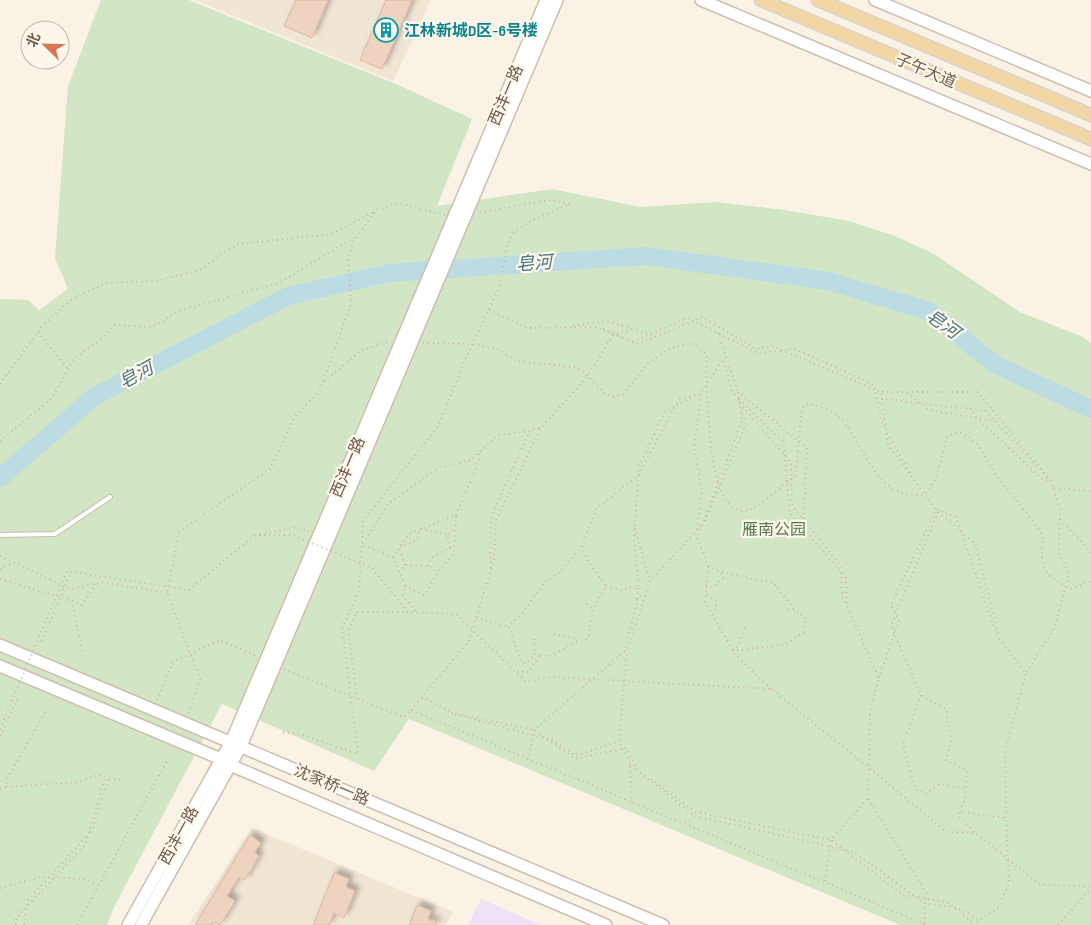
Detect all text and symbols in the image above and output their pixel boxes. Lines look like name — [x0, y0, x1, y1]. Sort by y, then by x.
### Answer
building icon: 江林新城D区-6号楼 — [373, 17, 399, 43]
north arrow — [20, 20, 70, 70]
place label: 江林新城D区-6号楼 — [404, 21, 538, 41]
text: 北 — [23, 30, 44, 50]
street label: 子午大道 — [892, 50, 959, 93]
street label: 西沣一路 — [485, 62, 528, 129]
water label: 皂河 — [515, 252, 556, 275]
water label: 皂河 — [922, 305, 966, 345]
water label: 皂河 — [115, 356, 160, 393]
street label: 西沣一路 — [327, 434, 370, 501]
park label: 雁南公园 — [742, 521, 806, 540]
street label: 沈家桥一路 — [291, 761, 372, 810]
street label: 西沣一路 — [155, 803, 203, 868]

